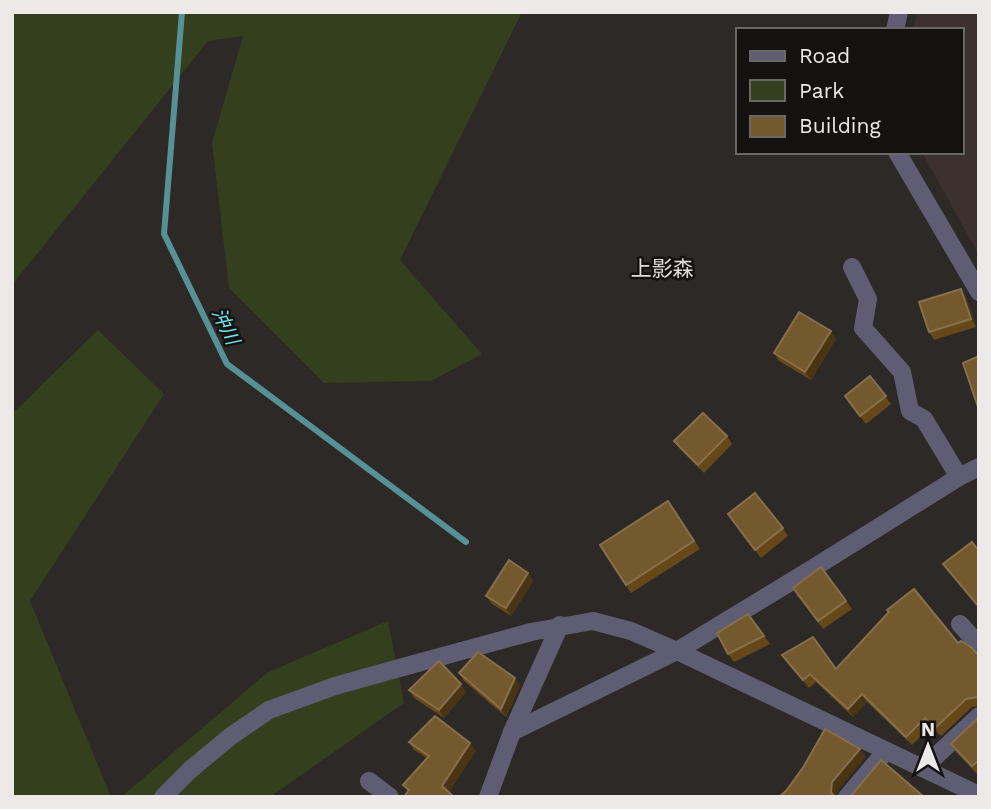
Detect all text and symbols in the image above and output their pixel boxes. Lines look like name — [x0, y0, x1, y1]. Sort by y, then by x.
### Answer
legend — [736, 28, 963, 154]
text: Road — [799, 43, 850, 68]
text: Park — [799, 78, 844, 103]
text: Building — [799, 113, 881, 138]
district label: 上影森 — [631, 256, 694, 281]
water label: 沖川 — [207, 304, 245, 350]
north arrow — [893, 711, 963, 781]
text: N — [921, 718, 935, 741]

